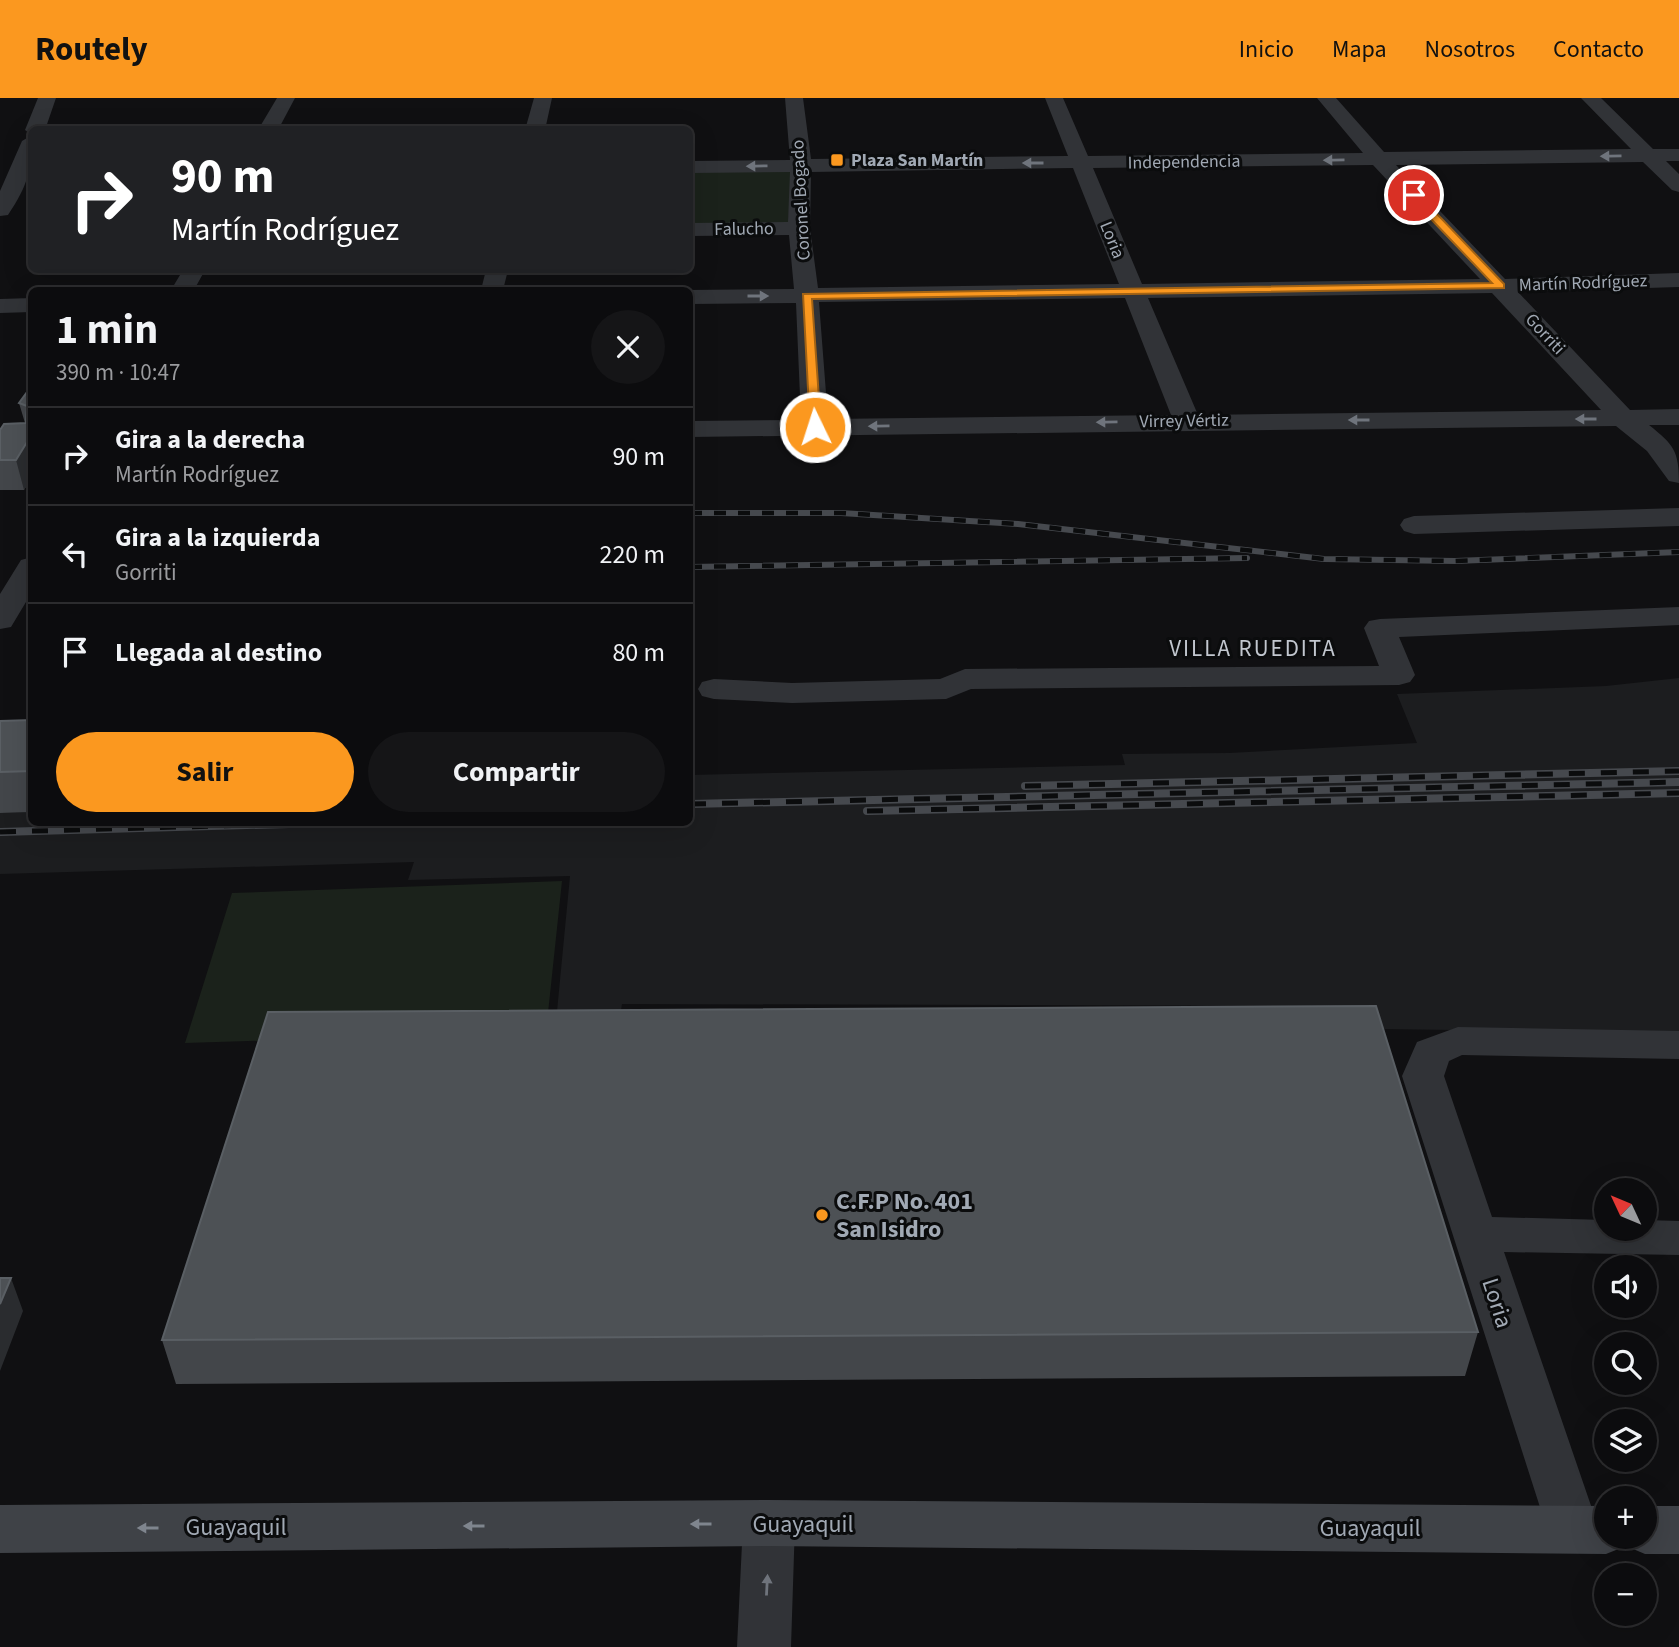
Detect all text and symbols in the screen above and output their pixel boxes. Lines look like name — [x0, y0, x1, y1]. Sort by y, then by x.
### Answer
text: Routely — [35, 26, 148, 73]
text: Inicio — [1239, 32, 1294, 67]
text: Mapa — [1332, 32, 1387, 67]
text: Nosotros — [1425, 32, 1515, 67]
text: Contacto — [1553, 32, 1644, 67]
street label: Coronel Bogado — [785, 139, 817, 261]
text: 90 m — [171, 142, 275, 212]
place label: Plaza San Martín — [851, 148, 983, 173]
street label: Independencia — [1127, 149, 1241, 175]
one-way arrow — [1600, 150, 1622, 162]
marker: Plaza San Martín — [829, 152, 845, 168]
icon: right — [56, 154, 147, 245]
one-way arrow — [1323, 154, 1345, 165]
one-way arrow — [1022, 158, 1044, 169]
one-way arrow — [746, 160, 768, 172]
pin — [1384, 165, 1444, 225]
icon: arrive — [1395, 176, 1433, 214]
text: Martín Rodríguez — [171, 207, 399, 253]
street label: Falucho — [714, 216, 774, 242]
street label: Loria — [1093, 218, 1131, 262]
street label: Martín Rodríguez — [1518, 268, 1648, 298]
one-way arrow — [747, 290, 769, 302]
text: 1 min — [56, 300, 158, 360]
street label: Gorriti — [1519, 308, 1571, 360]
button: close — [591, 310, 665, 384]
text: 390 m · 10:47 — [56, 356, 180, 389]
position arrow — [778, 390, 852, 464]
street label: Virrey Vértiz — [1139, 408, 1229, 434]
one-way arrow — [1575, 413, 1597, 425]
one-way arrow — [1348, 414, 1370, 426]
one-way arrow — [1096, 416, 1118, 428]
one-way arrow — [868, 420, 890, 432]
text: Gira a la derecha — [115, 421, 305, 458]
icon: right — [56, 437, 94, 475]
text: 90 m — [612, 438, 665, 475]
text: Martín Rodríguez — [115, 458, 279, 491]
text: Gira a la izquierda — [115, 519, 320, 556]
icon: left — [56, 535, 94, 573]
text: 220 m — [599, 536, 665, 573]
text: Gorriti — [115, 556, 177, 589]
district label: VILLA RUEDITA — [1169, 632, 1337, 665]
icon: arrive — [56, 633, 94, 671]
text: Llegada al destino — [115, 634, 322, 671]
text: 80 m — [612, 634, 665, 671]
button: Salir — [56, 732, 354, 812]
button: Compartir — [368, 732, 665, 812]
north arrow — [1594, 1178, 1657, 1241]
map controls — [1594, 1178, 1657, 1626]
place label: C.F.P No. 401 San Isidro — [836, 1184, 973, 1247]
marker: C.F.P No. 401 San Isidro — [814, 1207, 830, 1223]
button: sound — [1594, 1255, 1657, 1318]
street label: Loria — [1473, 1273, 1521, 1333]
button: search — [1594, 1332, 1657, 1395]
button: layers — [1594, 1409, 1657, 1472]
button: + — [1594, 1486, 1657, 1549]
street label: Guayaquil — [752, 1507, 854, 1542]
street label: Guayaquil — [185, 1510, 287, 1545]
street label: Guayaquil — [1319, 1511, 1421, 1546]
one-way arrow — [690, 1518, 712, 1530]
one-way arrow — [462, 1520, 484, 1531]
one-way arrow — [137, 1522, 159, 1534]
button: − — [1594, 1563, 1657, 1626]
one-way arrow — [761, 1574, 772, 1596]

